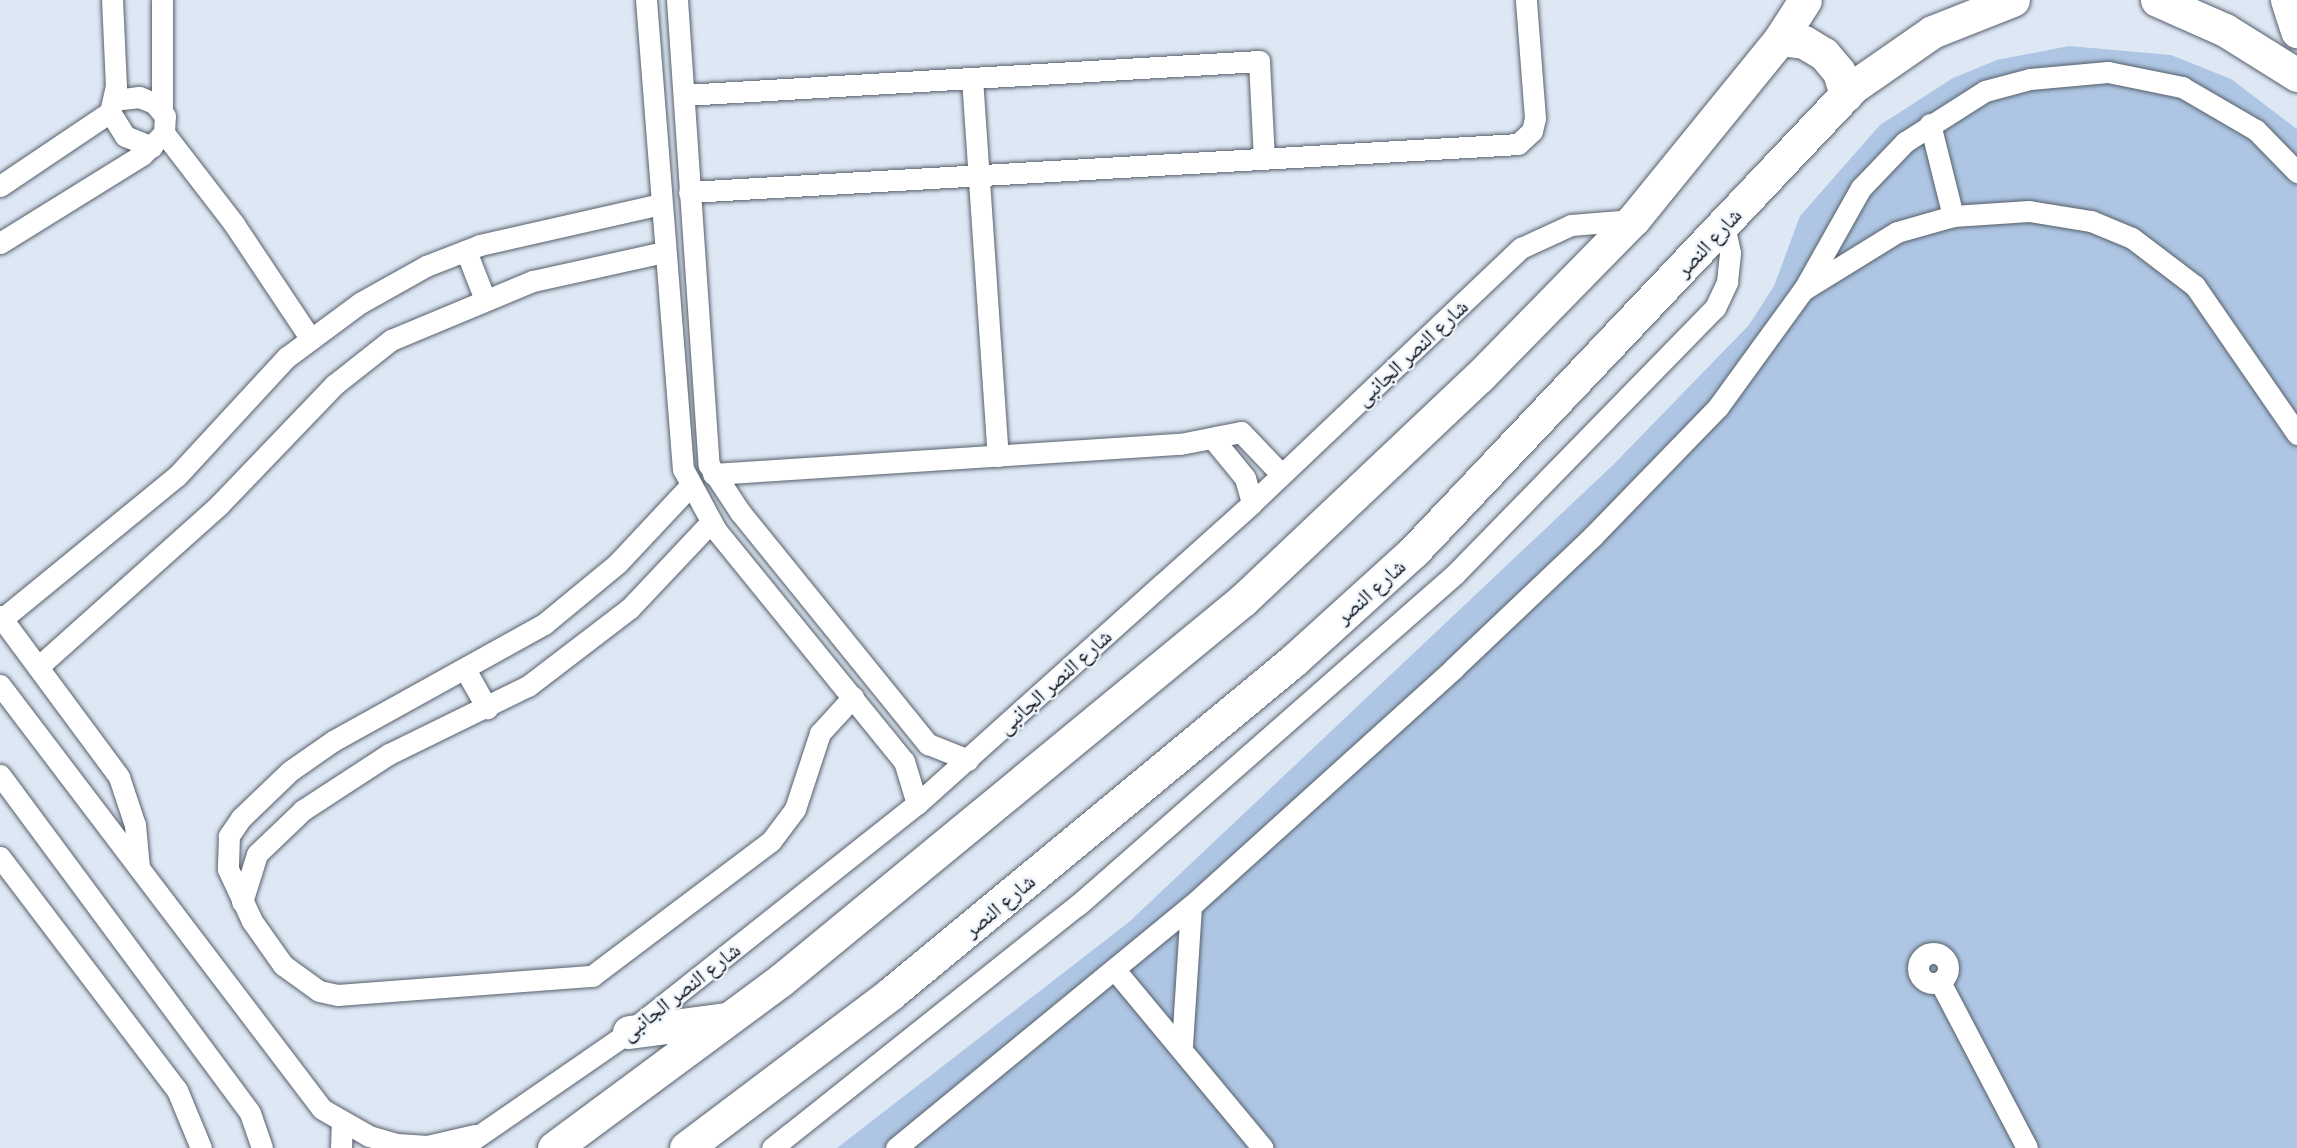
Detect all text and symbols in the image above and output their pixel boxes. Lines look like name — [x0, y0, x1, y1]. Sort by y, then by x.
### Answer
street label: شارع النصر — [1670, 202, 1746, 282]
street label: شارع النصر الجانبى — [1349, 293, 1473, 411]
street label: شارع النصر — [1330, 553, 1410, 629]
street label: شارع النصر الجانبى — [992, 623, 1116, 739]
street label: شارع النصر — [958, 868, 1040, 942]
street label: شارع النصر الجانبى — [615, 937, 745, 1045]

